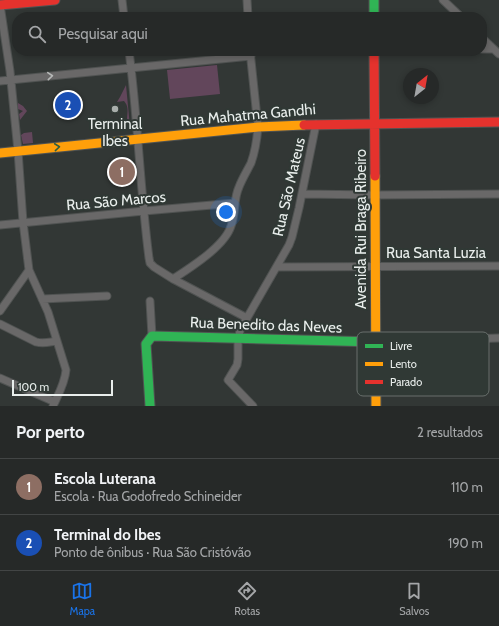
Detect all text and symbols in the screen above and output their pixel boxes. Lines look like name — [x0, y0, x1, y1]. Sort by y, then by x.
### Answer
search box — [12, 12, 487, 56]
icon: search — [26, 23, 48, 45]
text: Pesquisar aqui — [58, 25, 148, 43]
north arrow — [403, 68, 439, 104]
one-way arrow — [47, 71, 53, 80]
pin: 2 — [55, 90, 81, 120]
street label: Rua Mahatma Gandhi — [180, 100, 316, 130]
marker: Terminal Ibes — [110, 104, 120, 114]
place label: Terminal Ibes — [88, 115, 143, 150]
street label: Rua São Mateus — [269, 136, 309, 238]
one-way arrow — [53, 143, 60, 152]
street label: Avenida Rui Braga Ribeiro — [352, 149, 370, 309]
pin: 1 — [109, 157, 135, 187]
street label: Rua São Marcos — [65, 188, 167, 214]
your location — [216, 202, 236, 222]
street label: Rua Santa Luzia — [386, 244, 487, 262]
street label: Rua Benedito das Neves — [190, 313, 342, 337]
legend — [357, 332, 489, 396]
text: Livre — [390, 339, 413, 353]
text: Lento — [390, 357, 417, 371]
text: Parado — [390, 375, 422, 389]
scale bar — [12, 378, 113, 397]
text: 100 m — [18, 380, 49, 394]
text: Por perto — [16, 422, 85, 442]
text: 2 resultados — [417, 424, 483, 440]
text: Escola Luterana — [54, 470, 156, 488]
text: 1 — [27, 479, 31, 495]
text: 110 m — [451, 479, 483, 495]
text: Escola · Rua Godofredo Schineider — [54, 488, 242, 504]
text: Terminal do Ibes — [54, 526, 161, 544]
text: 2 — [26, 535, 32, 551]
text: 190 m — [448, 535, 483, 551]
text: Ponto de ônibus · Rua São Cristóvão — [54, 544, 251, 560]
tab: Mapa — [70, 580, 95, 618]
tab: Rotas — [234, 580, 260, 618]
tab: Salvos — [399, 580, 429, 618]

